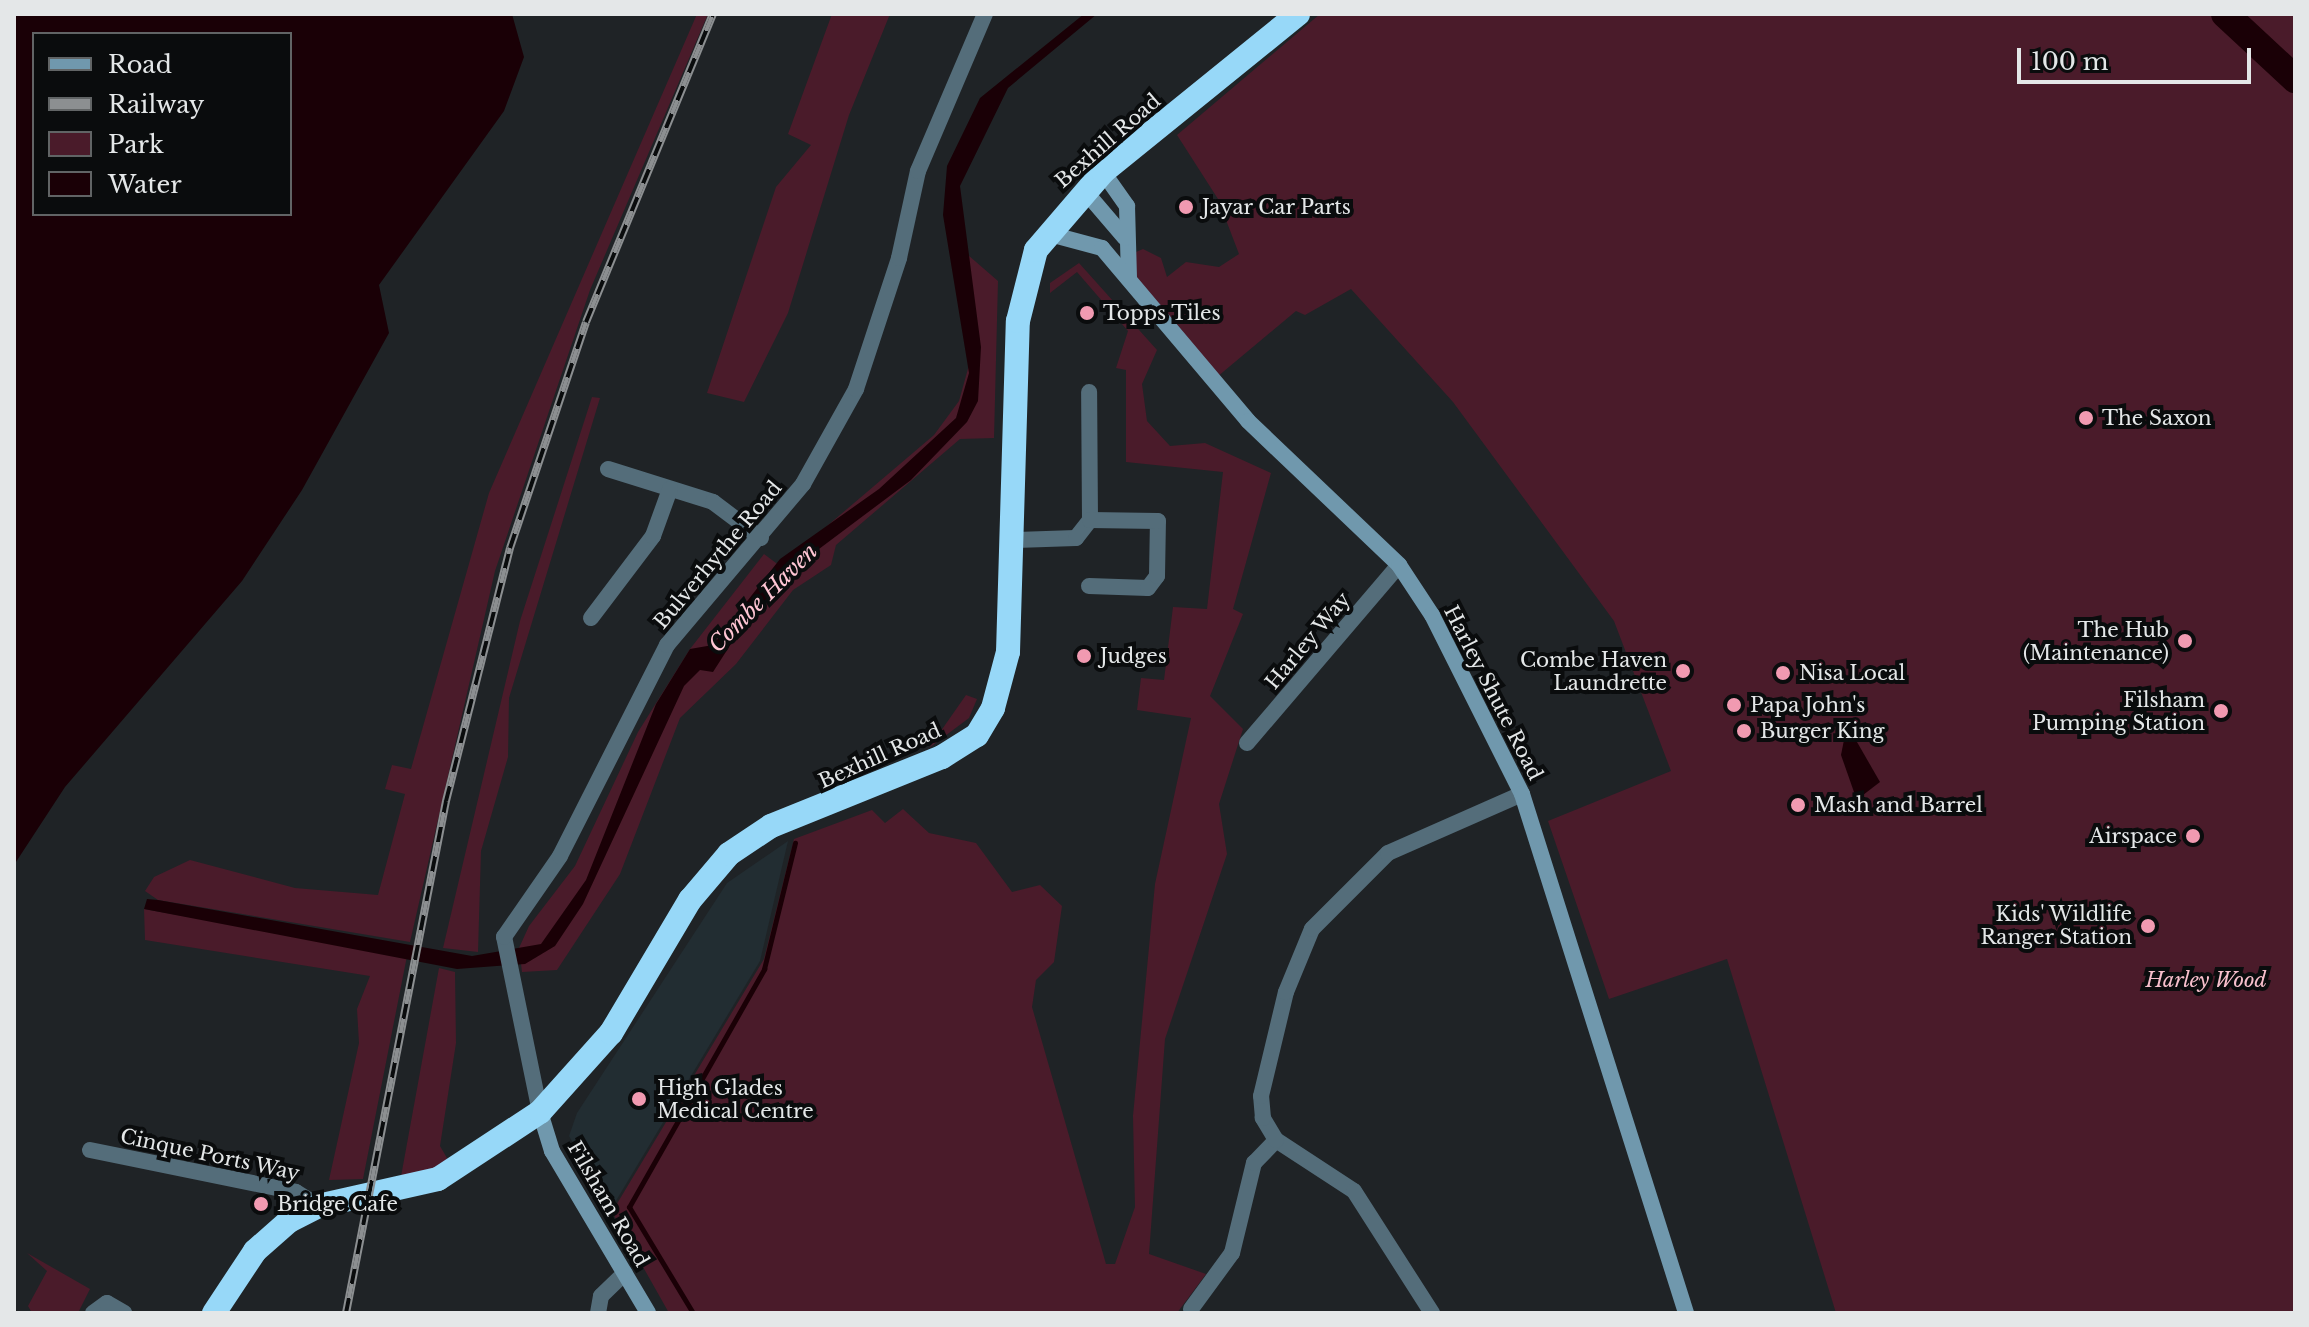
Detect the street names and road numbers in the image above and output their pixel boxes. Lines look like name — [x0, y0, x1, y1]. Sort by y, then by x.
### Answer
street label: Bexhill Road — [1051, 89, 1165, 193]
street label: Bulverhythe Road — [649, 476, 787, 634]
street label: Harley Way — [1260, 587, 1356, 695]
street label: Harley Shute Road — [1438, 601, 1548, 785]
street label: Bexhill Road — [815, 718, 945, 794]
street label: Cinque Ports Way — [118, 1124, 302, 1186]
street label: Filsham Road — [562, 1137, 654, 1271]

